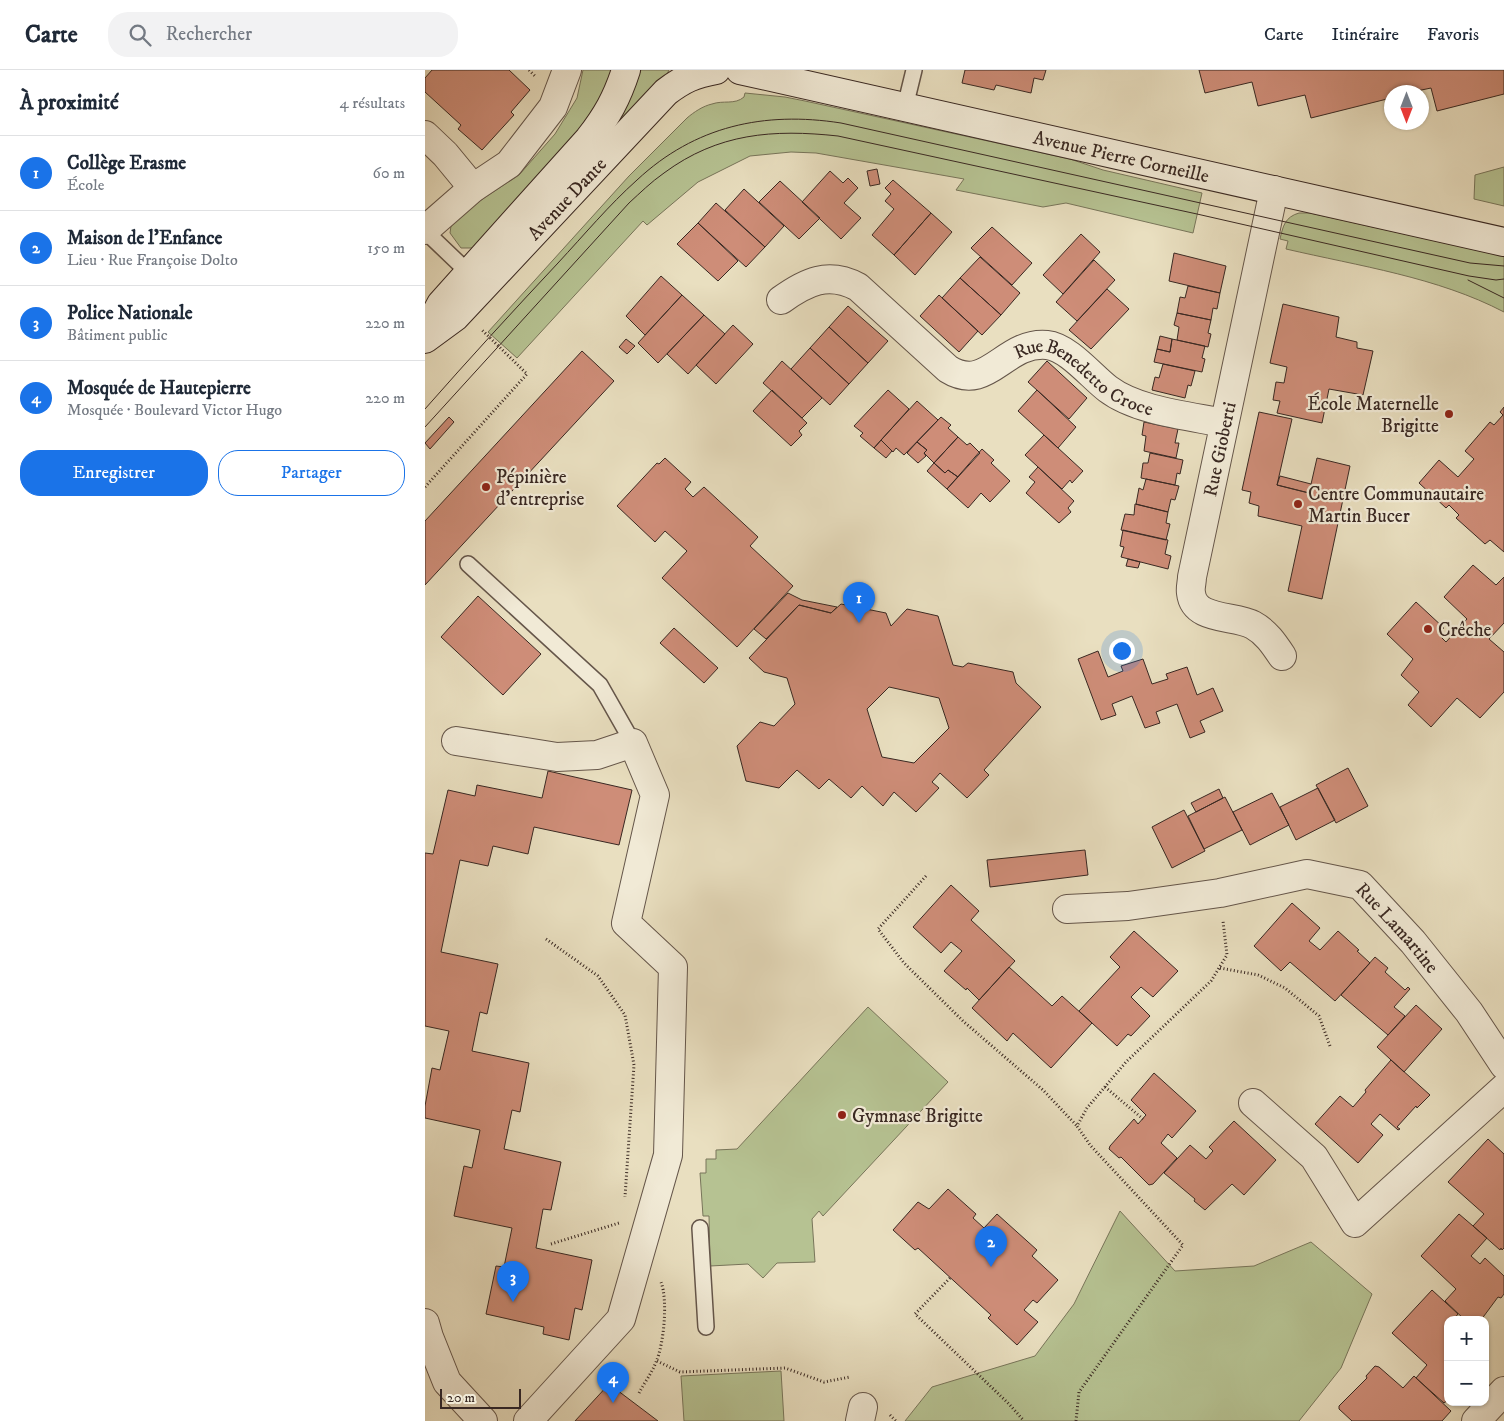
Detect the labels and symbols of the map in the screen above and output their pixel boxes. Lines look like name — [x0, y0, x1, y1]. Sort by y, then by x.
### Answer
north arrow — [1384, 85, 1429, 130]
street label: Avenue Pierre Corneille — [1031, 126, 1211, 188]
street label: Avenue Dante — [523, 153, 612, 245]
street label: Rue Benedetto Croce — [1010, 335, 1156, 421]
place label: École Maternelle Brigitte — [1307, 392, 1439, 438]
street label: Rue Gioberti — [1199, 400, 1242, 499]
marker: École Maternelle Brigitte — [1443, 408, 1455, 420]
place label: Pépinière d'entreprise — [496, 466, 585, 511]
marker: Pépinière d'entreprise — [480, 481, 492, 493]
place label: Centre Communautaire Martin Bucer — [1308, 483, 1484, 528]
marker: Centre Communautaire Martin Bucer — [1292, 498, 1304, 510]
pin: 1 — [843, 582, 875, 623]
place label: Crêche — [1438, 619, 1492, 642]
marker: Crêche — [1422, 623, 1434, 635]
your location — [1109, 638, 1135, 664]
street label: Rue Lamartine — [1350, 878, 1443, 978]
place label: Gymnase Brigitte — [852, 1105, 983, 1128]
marker: Gymnase Brigitte — [836, 1109, 848, 1121]
pin: 2 — [975, 1226, 1007, 1267]
pin: 3 — [497, 1261, 529, 1302]
pin: 4 — [597, 1362, 629, 1403]
scale bar — [440, 1386, 521, 1409]

